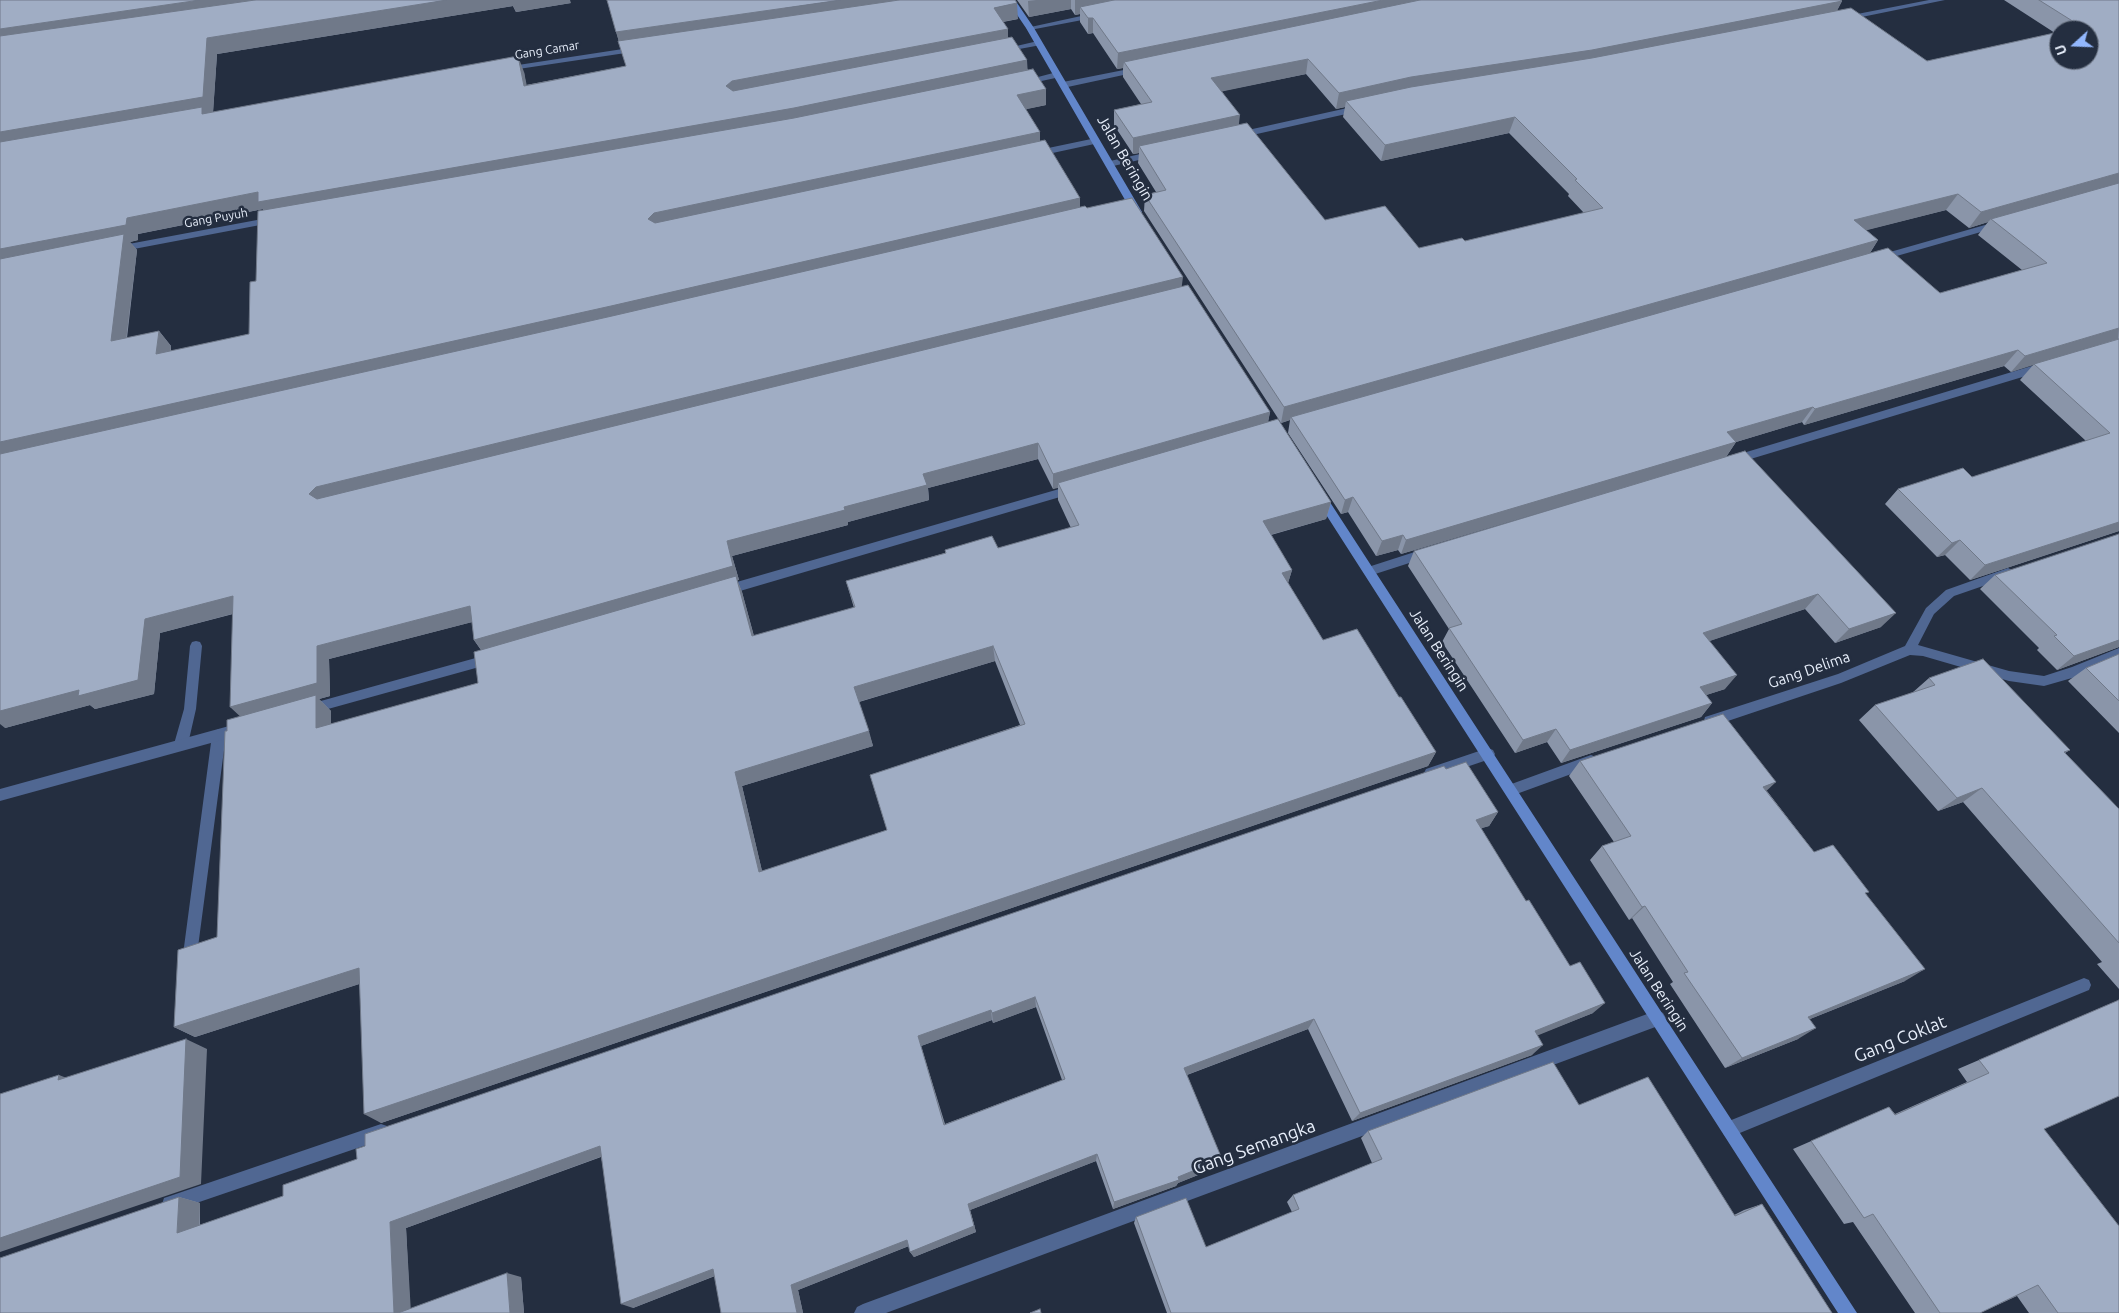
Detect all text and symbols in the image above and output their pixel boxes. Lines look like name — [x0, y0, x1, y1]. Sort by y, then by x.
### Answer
north arrow — [2049, 20, 2099, 70]
street label: Gang Camar — [514, 38, 580, 62]
text: U — [2052, 42, 2070, 57]
street label: Jalan Beringin — [1093, 112, 1157, 204]
street label: Gang Puyuh — [183, 205, 249, 231]
street label: Jalan Beringin — [1406, 605, 1472, 695]
street label: Gang Delima — [1766, 648, 1852, 692]
street label: Jalan Beringin — [1626, 945, 1692, 1035]
street label: Gang Coklat — [1851, 1011, 1949, 1067]
street label: Gang Semangka — [1190, 1115, 1318, 1179]

